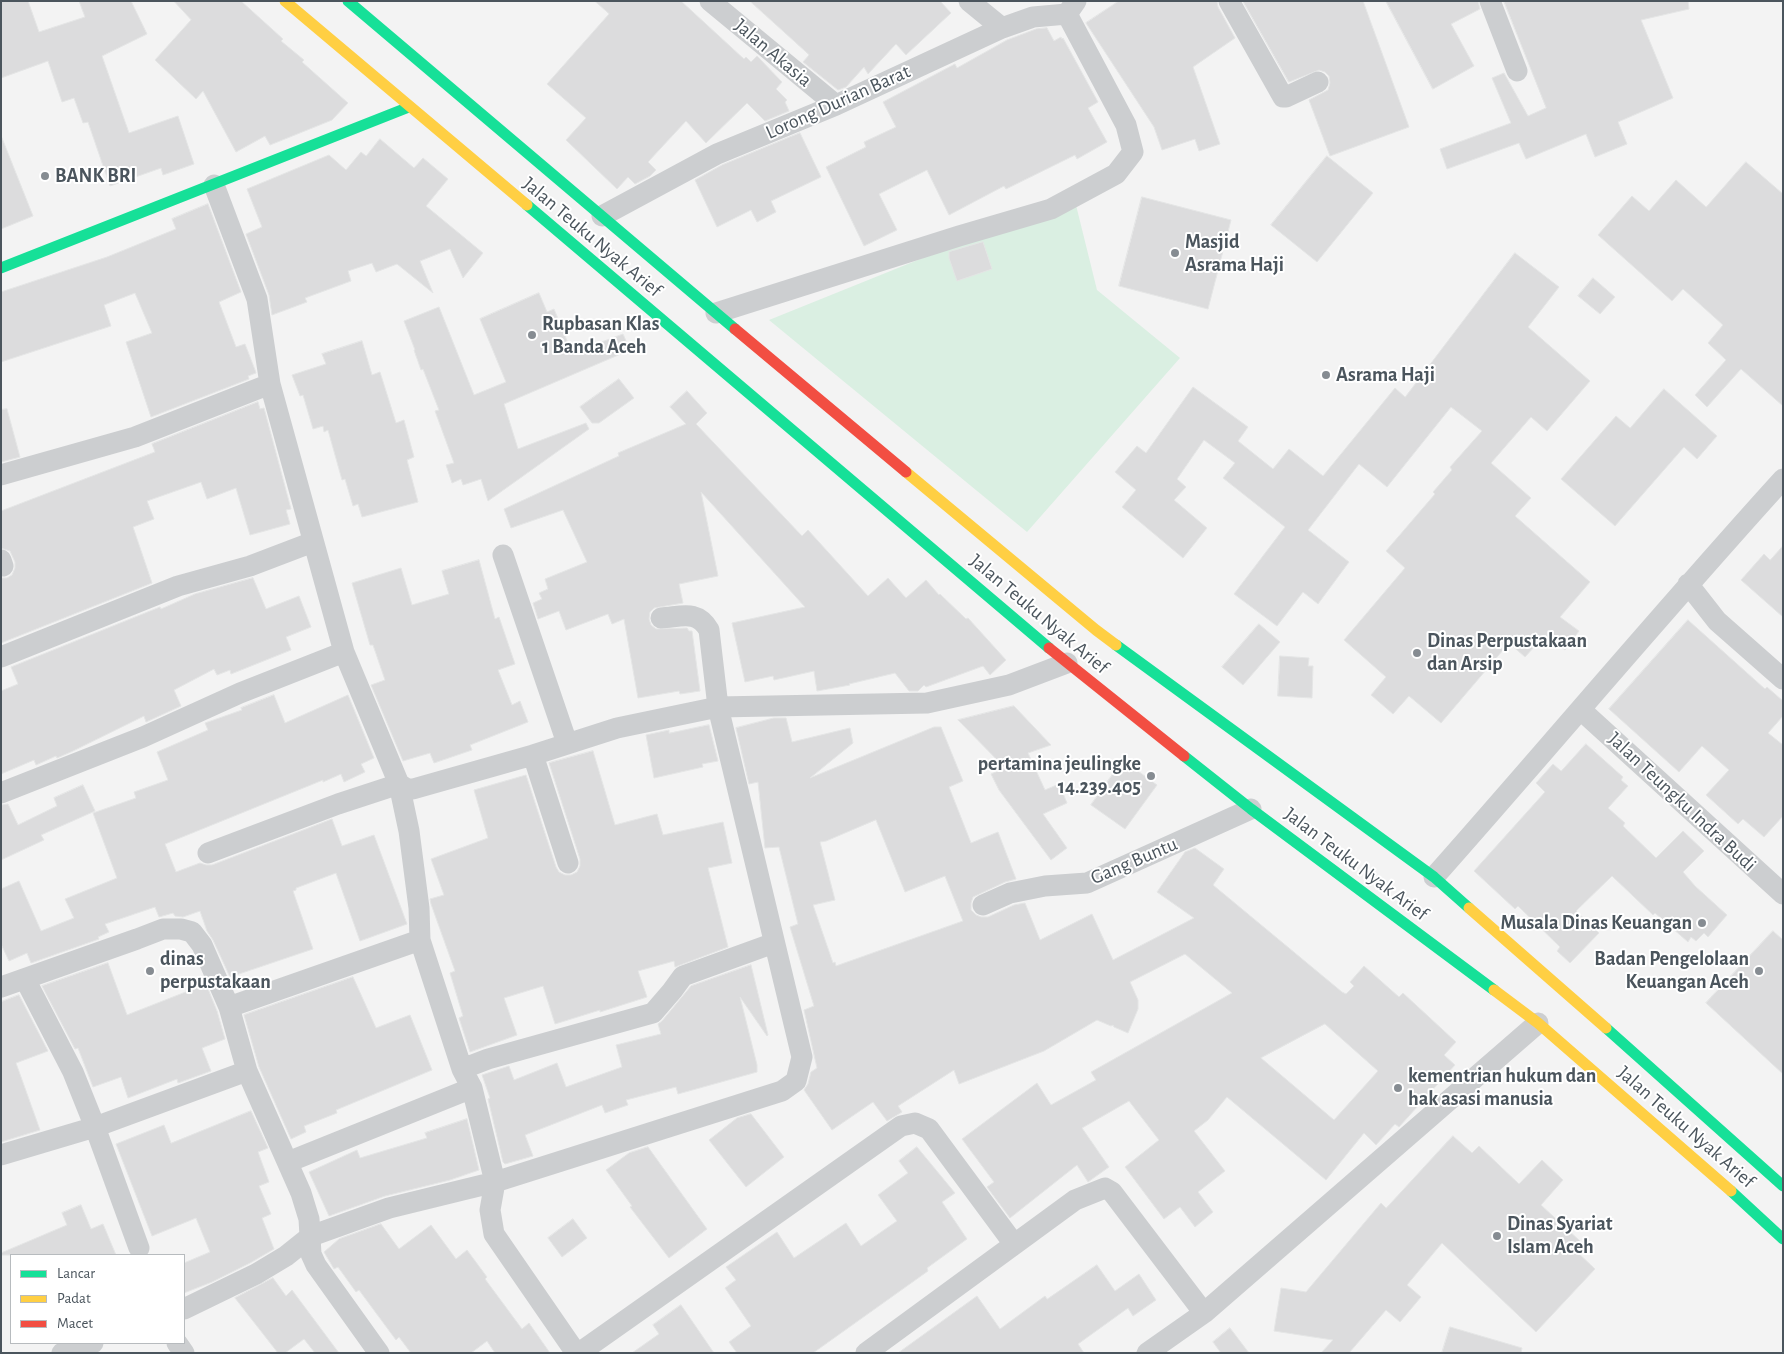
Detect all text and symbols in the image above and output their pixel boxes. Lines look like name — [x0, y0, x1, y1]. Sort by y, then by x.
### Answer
street label: Jalan Akasia — [729, 14, 817, 92]
street label: Lorong Durian Barat — [762, 59, 914, 145]
place label: BANK BRI — [55, 164, 136, 188]
marker: BANK BRI — [39, 170, 51, 182]
street label: Jalan Teuku Nyak Arief — [518, 172, 666, 302]
place label: Masjid Asrama Haji — [1185, 230, 1284, 277]
marker: Masjid Asrama Haji — [1169, 247, 1181, 259]
place label: Rupbasan Klas 1 Banda Aceh — [542, 312, 659, 359]
marker: Rupbasan Klas 1 Banda Aceh — [526, 329, 538, 341]
place label: Asrama Haji — [1336, 363, 1435, 387]
marker: Asrama Haji — [1320, 369, 1332, 381]
street label: Jalan Teuku Nyak Arief — [965, 549, 1113, 679]
place label: Dinas Perpustakaan dan Arsip — [1427, 629, 1587, 676]
marker: Dinas Perpustakaan dan Arsip — [1411, 647, 1423, 659]
street label: Jalan Teungku Indra Budi — [1603, 727, 1761, 877]
place label: pertamina jeulingke 14.239.405 — [978, 752, 1141, 799]
marker: pertamina jeulingke 14.239.405 — [1145, 770, 1157, 782]
street label: Jalan Teuku Nyak Arief — [1279, 802, 1433, 926]
street label: Gang Buntu — [1087, 832, 1181, 890]
place label: Musala Dinas Keuangan — [1500, 911, 1692, 935]
marker: Musala Dinas Keuangan — [1696, 917, 1708, 929]
place label: dinas perpustakaan — [160, 947, 271, 994]
place label: Badan Pengelolaan Keuangan Aceh — [1594, 947, 1749, 994]
marker: dinas perpustakaan — [144, 965, 156, 977]
marker: Badan Pengelolaan Keuangan Aceh — [1753, 965, 1765, 977]
street label: Jalan Teuku Nyak Arief — [1612, 1061, 1760, 1193]
place label: kementrian hukum dan hak asasi manusia — [1408, 1064, 1596, 1111]
marker: kementrian hukum dan hak asasi manusia — [1392, 1082, 1404, 1094]
place label: Dinas Syariat Islam Aceh — [1507, 1212, 1613, 1259]
marker: Dinas Syariat Islam Aceh — [1491, 1230, 1503, 1242]
legend — [10, 1254, 185, 1344]
text: Lancar — [57, 1266, 95, 1281]
text: Padat — [57, 1291, 91, 1306]
text: Macet — [57, 1316, 93, 1331]

